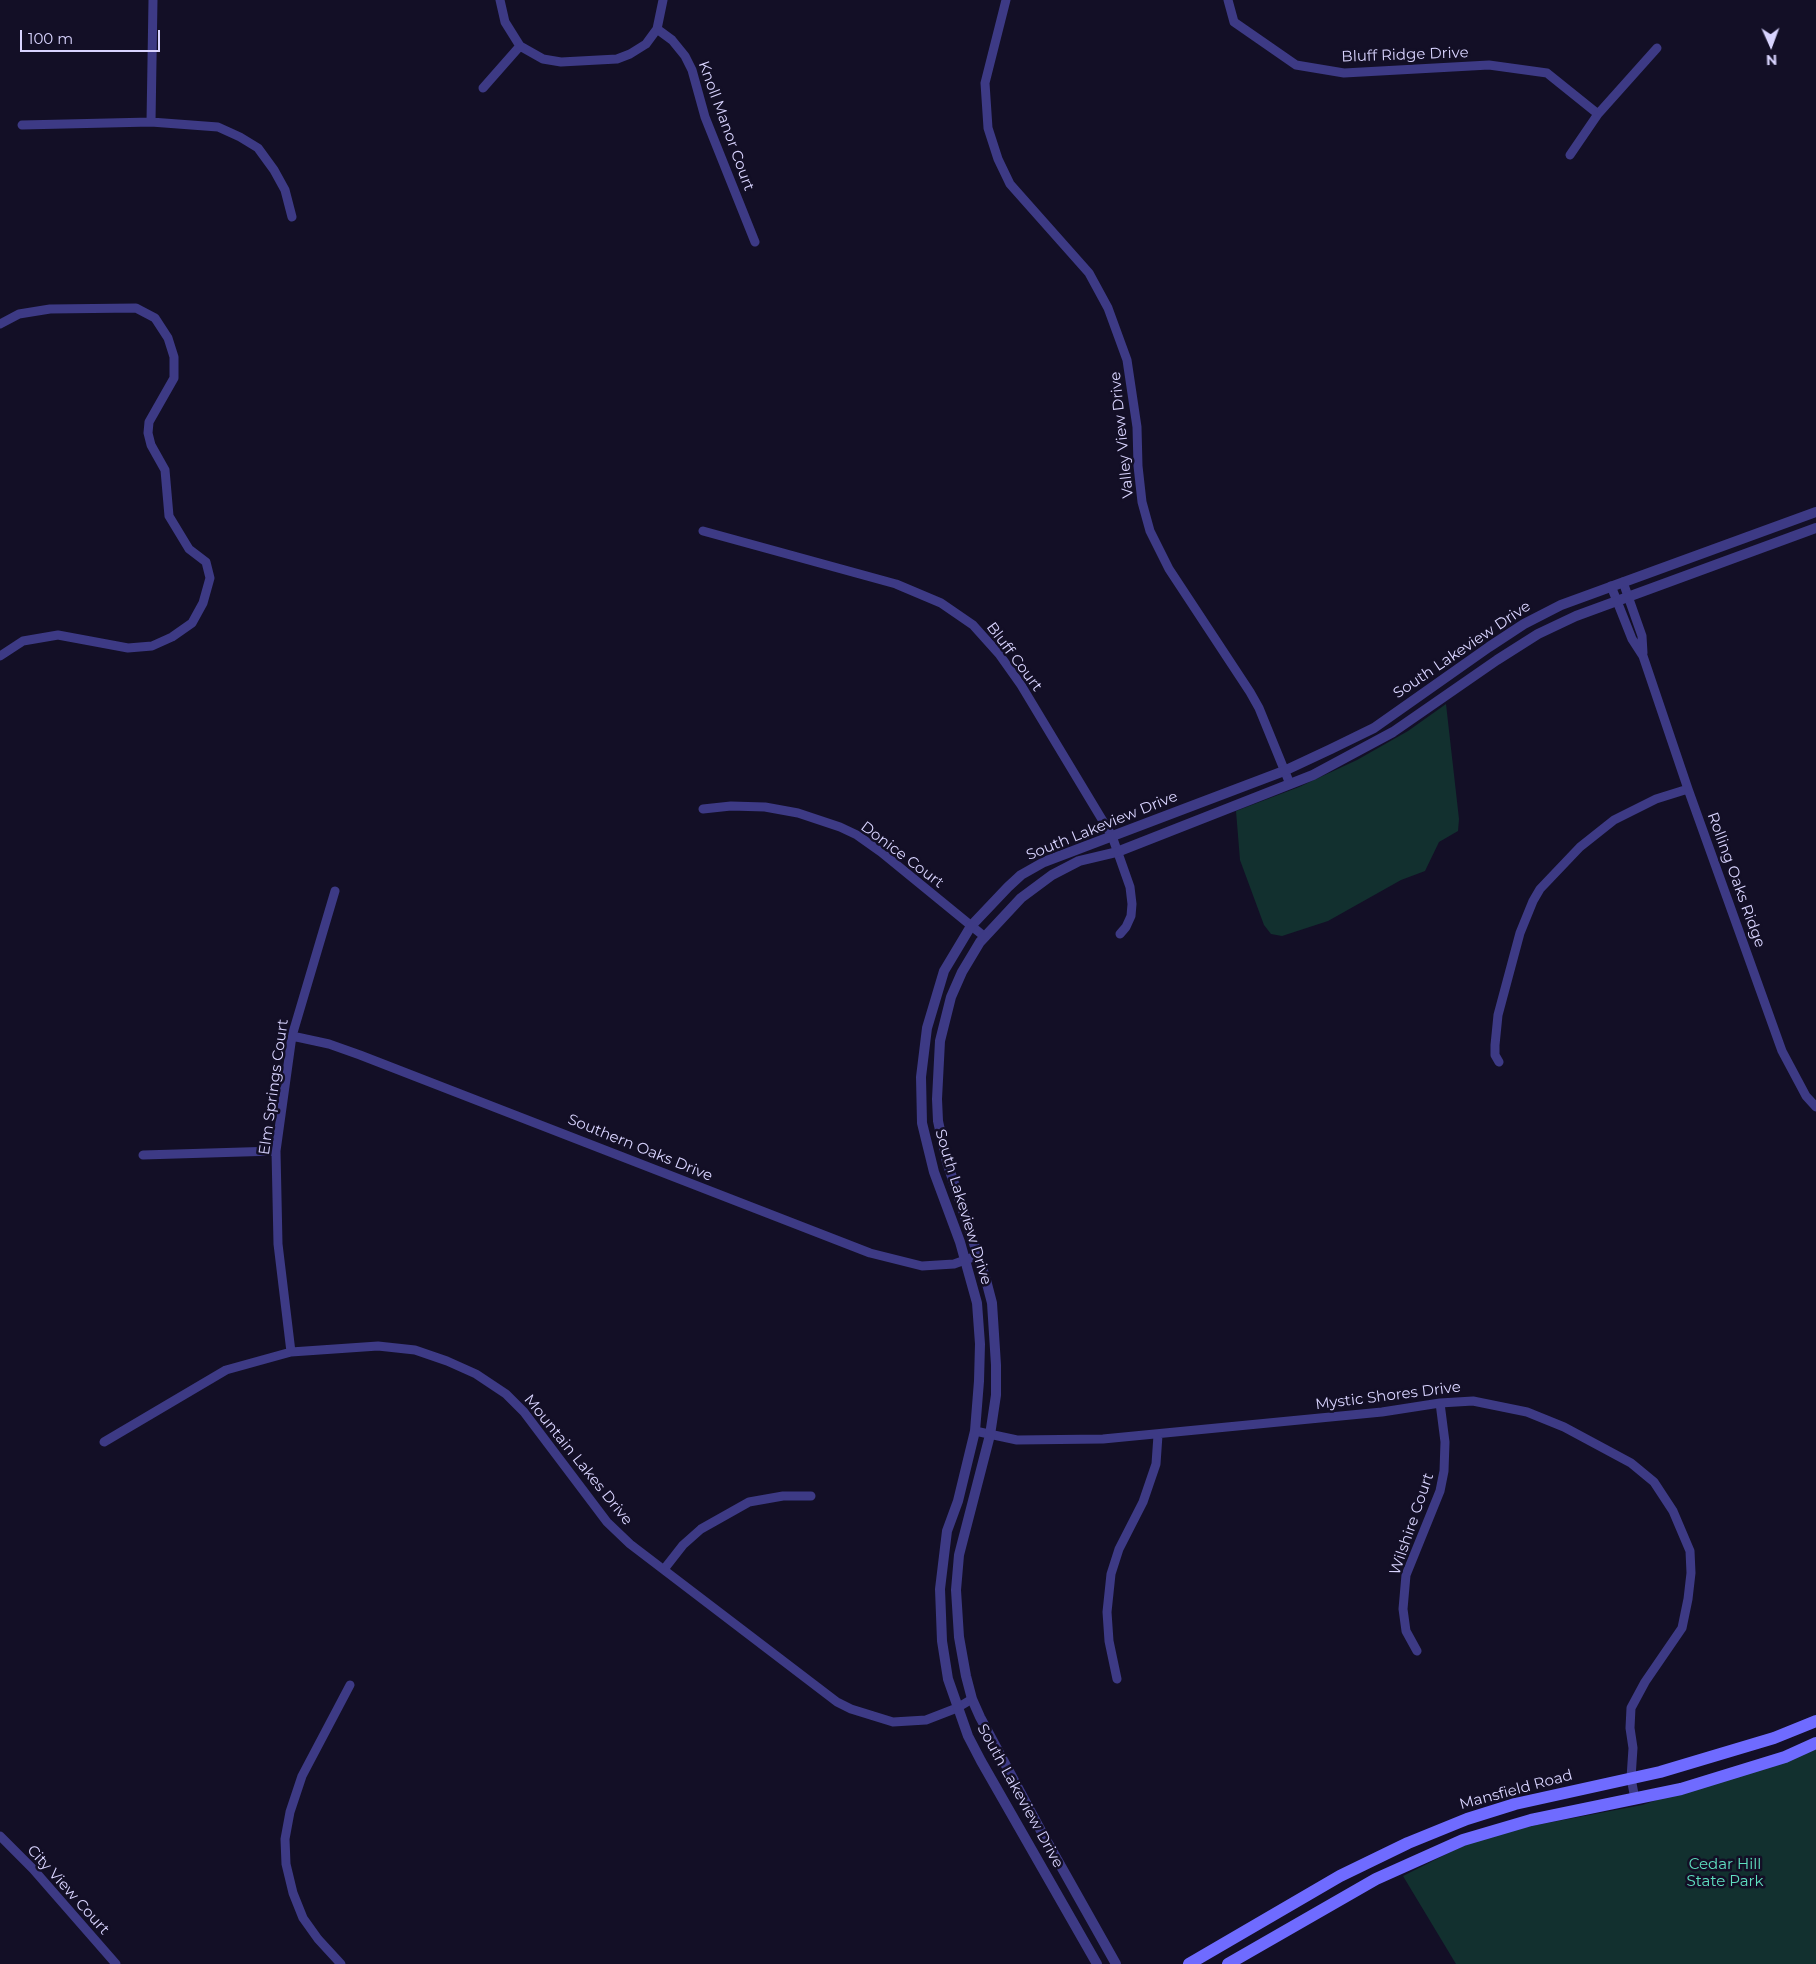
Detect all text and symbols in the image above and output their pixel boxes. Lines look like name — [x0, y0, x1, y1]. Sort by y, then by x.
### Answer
scale bar — [22, 20, 162, 52]
north arrow — [1746, 20, 1796, 70]
text: 100 m — [28, 29, 73, 48]
street label: Bluff Ridge Drive — [1341, 44, 1469, 66]
text: N — [1766, 51, 1777, 69]
street label: Knoll Manor Court — [694, 59, 758, 193]
street label: Valley View Drive — [1106, 371, 1138, 499]
street label: South Lakeview Drive — [1390, 597, 1534, 703]
street label: Bluff Court — [982, 619, 1046, 695]
street label: South Lakeview Drive — [1024, 787, 1180, 865]
street label: Rolling Oaks Ridge — [1703, 810, 1769, 950]
street label: Donice Court — [857, 818, 947, 892]
street label: Elm Springs Court — [256, 1018, 292, 1156]
street label: Southern Oaks Drive — [565, 1111, 715, 1185]
street label: South Lakeview Drive — [931, 1127, 995, 1287]
street label: Mystic Shores Drive — [1314, 1378, 1462, 1414]
street label: Mountain Lakes Drive — [520, 1391, 636, 1529]
street label: Wilshire Court — [1386, 1471, 1438, 1577]
street label: South Lakeview Drive — [973, 1721, 1067, 1871]
street label: Mansfield Road — [1458, 1766, 1574, 1814]
street label: City View Court — [23, 1841, 113, 1939]
park label: Cedar Hill State Park — [1687, 1856, 1763, 1891]

